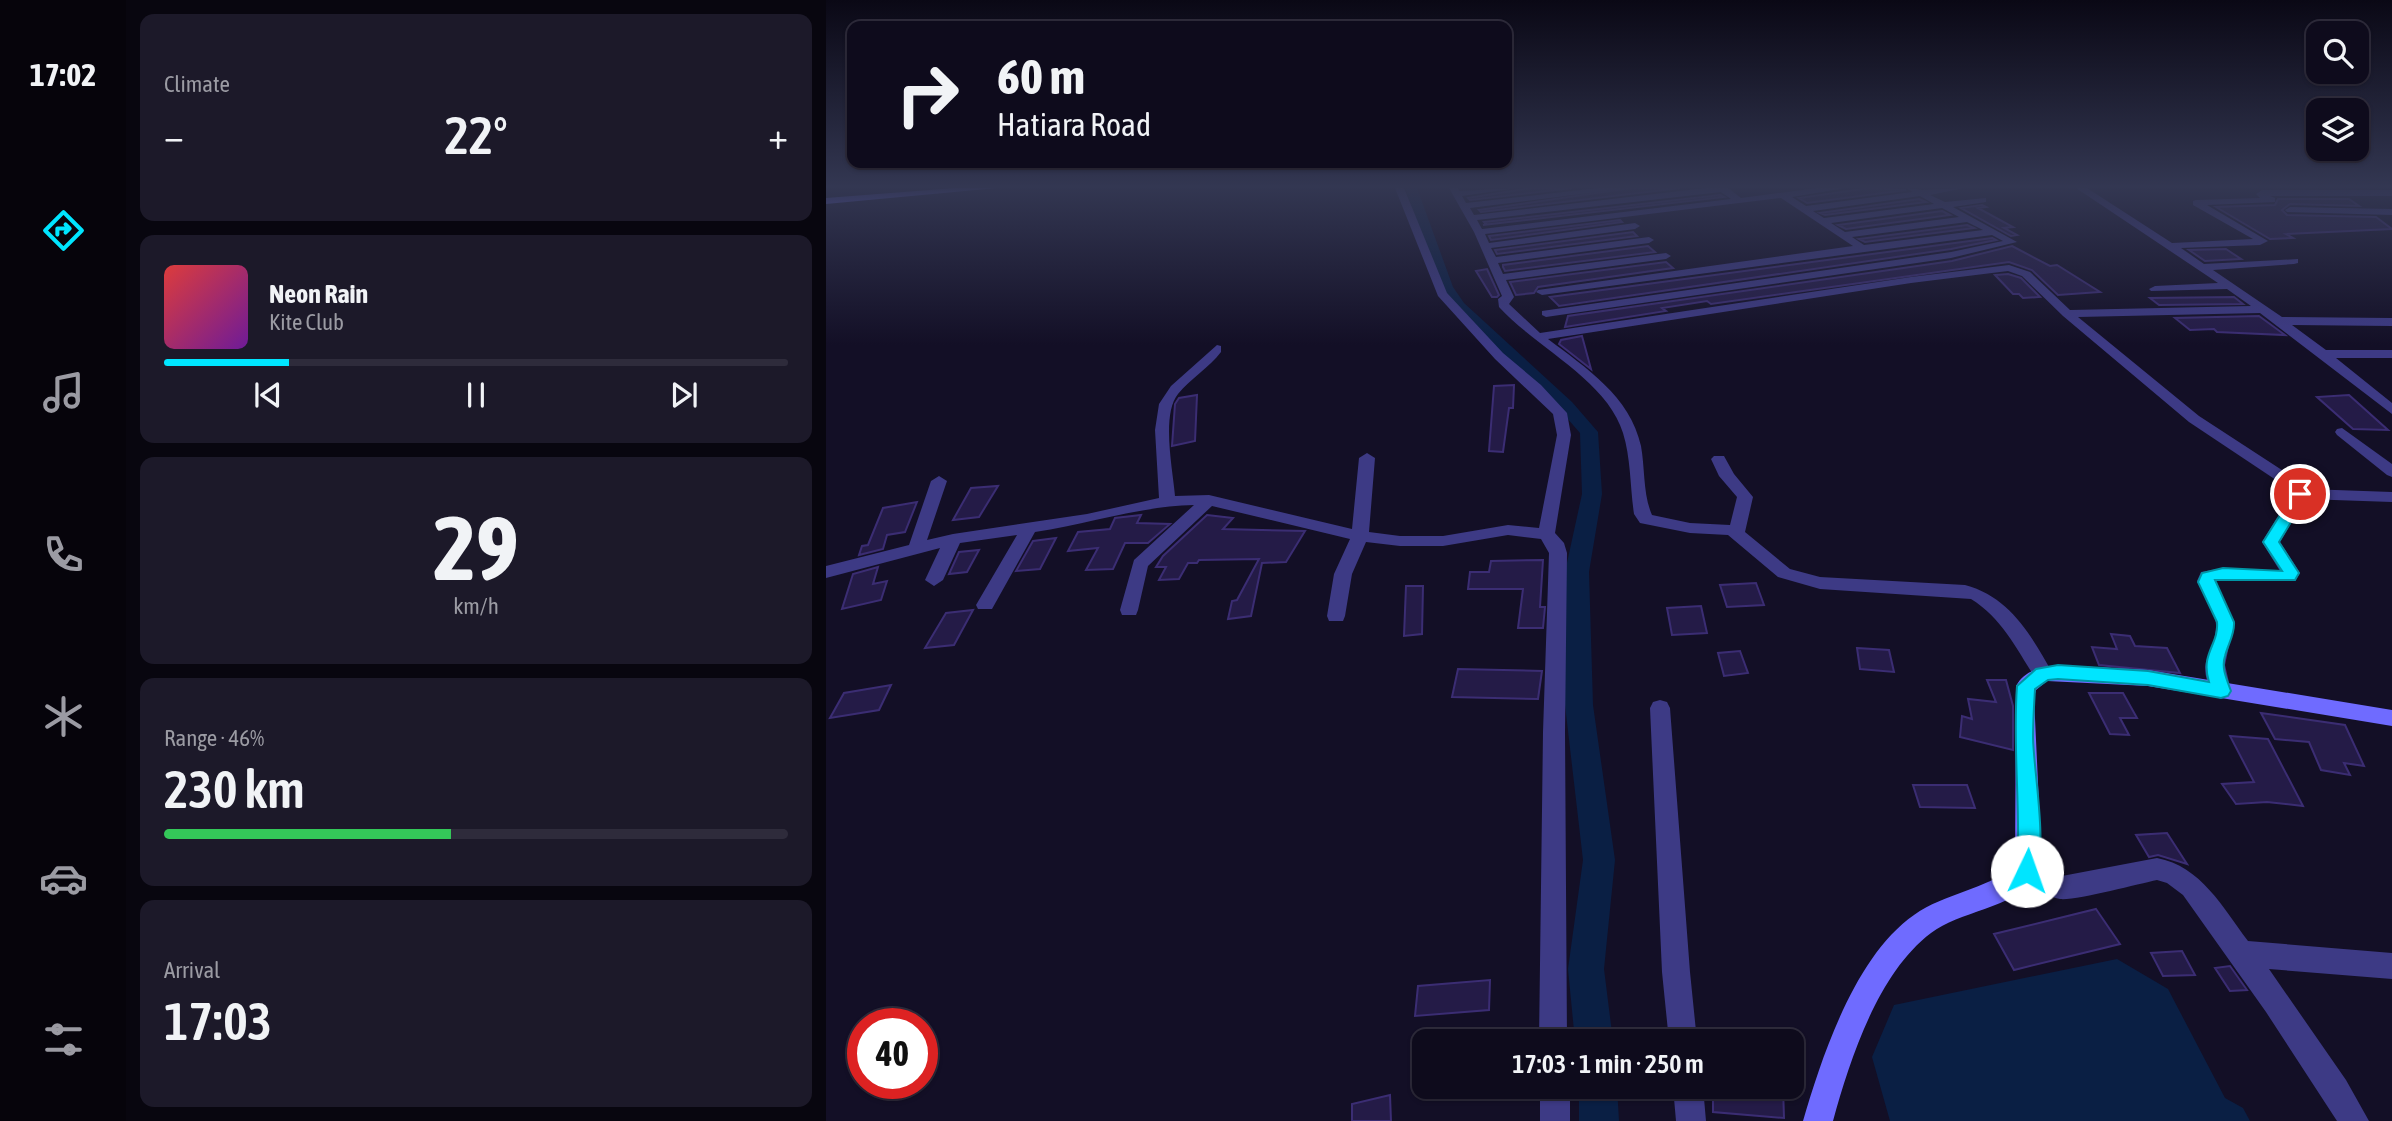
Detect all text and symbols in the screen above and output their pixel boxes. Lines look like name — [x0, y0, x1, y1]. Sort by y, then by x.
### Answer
map controls — [2306, 21, 2369, 161]
button: search — [2306, 21, 2369, 84]
text: 60 m — [997, 48, 1085, 104]
icon: right — [882, 49, 973, 140]
text: 17:02 — [30, 56, 96, 93]
text: Climate — [164, 71, 230, 97]
button: layers — [2306, 98, 2369, 161]
text: 22° — [444, 105, 508, 165]
text: Hatiara Road — [997, 106, 1151, 143]
text: − — [164, 114, 184, 157]
text: + — [768, 114, 788, 157]
icon: directions — [39, 206, 88, 255]
text: Neon Rain — [269, 279, 368, 309]
text: Kite Club — [269, 309, 344, 335]
icon: music — [39, 368, 88, 417]
icon: previous — [249, 376, 287, 414]
icon: pause — [457, 376, 495, 414]
icon: next — [665, 376, 703, 414]
pin — [2270, 464, 2330, 524]
icon: arrive — [2281, 475, 2319, 513]
text: 29 — [433, 495, 519, 599]
icon: phone — [39, 530, 88, 579]
text: km/h — [453, 593, 499, 619]
icon: climate — [39, 692, 88, 741]
text: Range · 46% — [164, 725, 264, 751]
text: 230 km — [164, 759, 305, 819]
position arrow — [1990, 834, 2064, 908]
icon: car — [39, 854, 88, 903]
text: Arrival — [164, 957, 220, 983]
text: 17:03 — [164, 991, 272, 1051]
speed limit sign: 40 — [847, 1008, 938, 1099]
icon: filters — [39, 1015, 88, 1064]
text: 17:03 · 1 min · 250 m — [1512, 1049, 1704, 1079]

